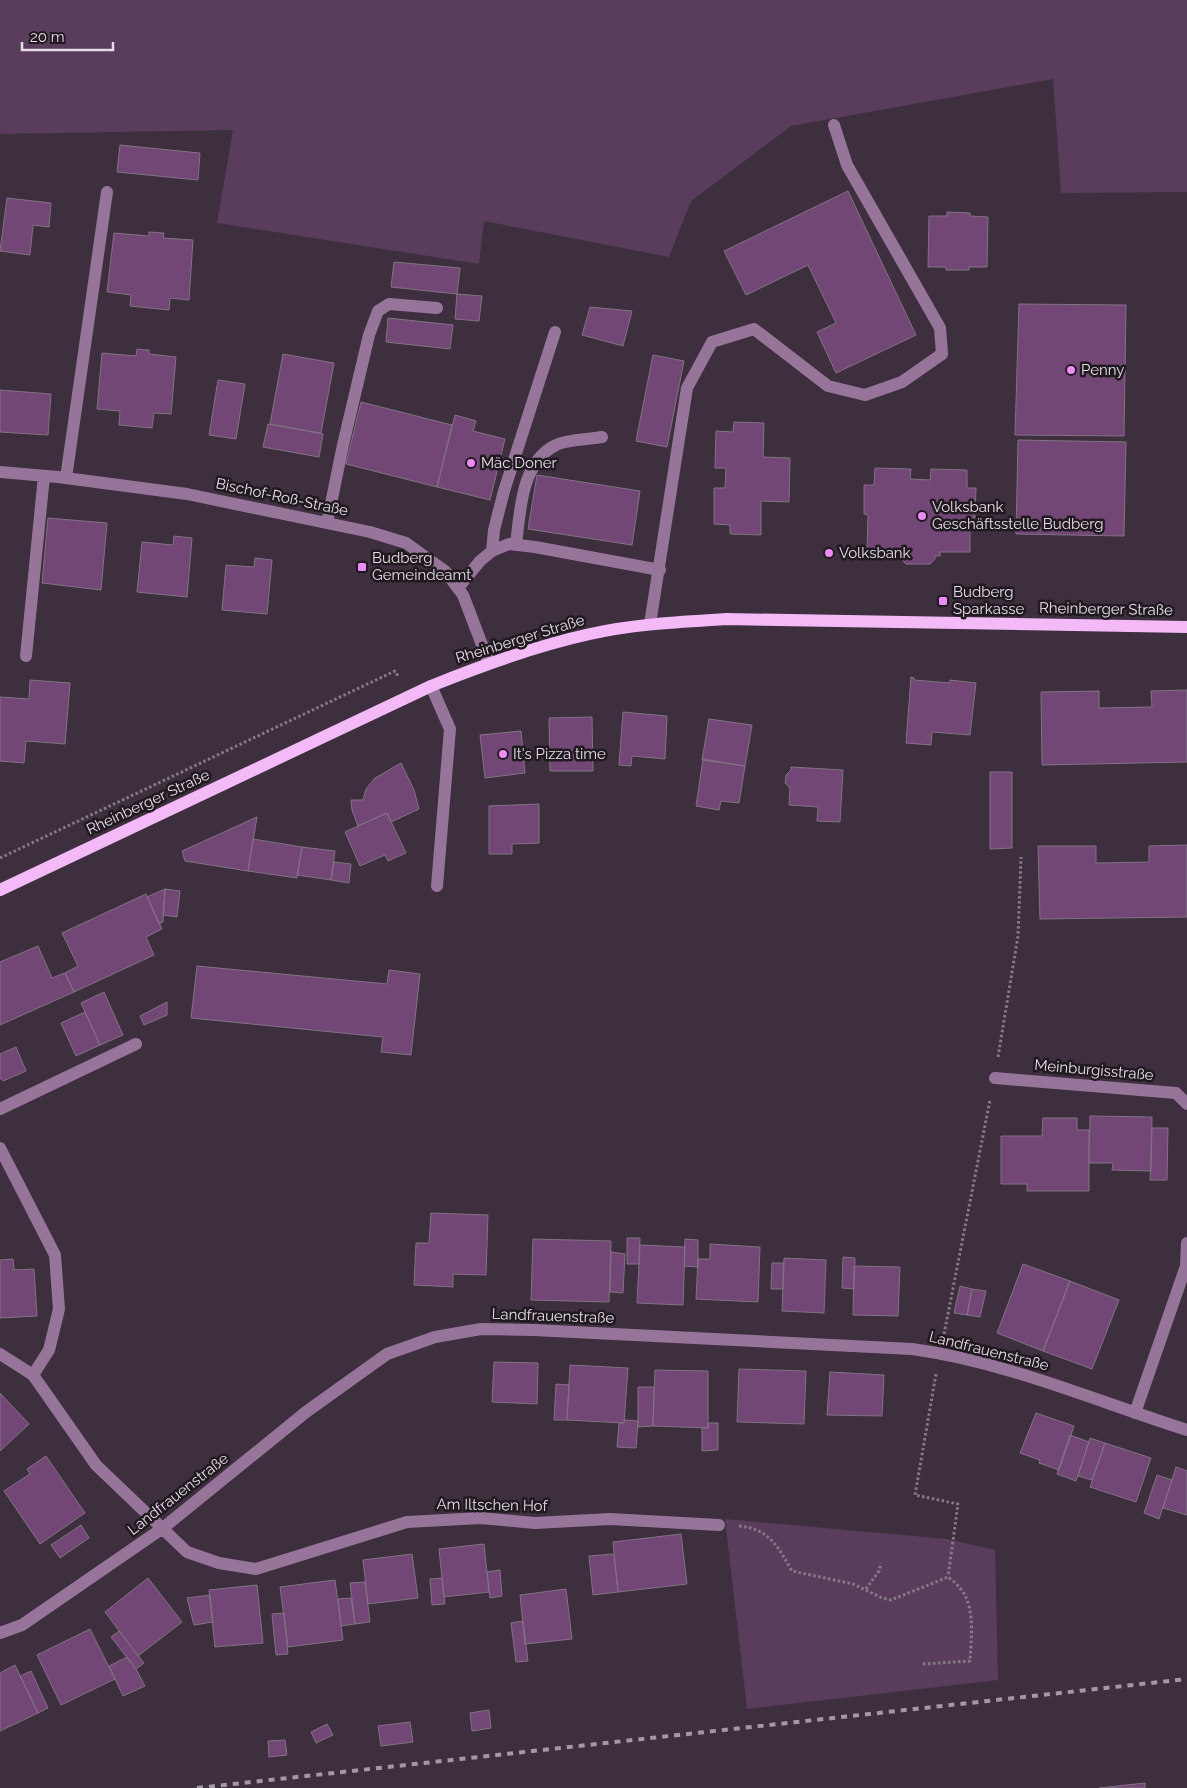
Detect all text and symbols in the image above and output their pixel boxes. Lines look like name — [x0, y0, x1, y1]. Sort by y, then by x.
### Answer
scale bar — [22, 20, 114, 52]
text: 20 m — [30, 28, 65, 46]
place label: Penny — [1081, 361, 1124, 379]
marker: Penny — [1065, 364, 1077, 376]
place label: Mäc Doner — [481, 454, 558, 472]
marker: Mäc Doner — [465, 457, 477, 469]
street label: Bischof-Roß-Straße — [214, 474, 350, 520]
place label: Volksbank Geschäftsstelle Budberg — [932, 498, 1103, 533]
marker: Volksbank Geschäftsstelle Budberg — [916, 510, 928, 522]
place label: Volksbank — [839, 544, 911, 562]
marker: Volksbank — [823, 547, 835, 559]
place label: Budberg Gemeindeamt — [372, 549, 471, 584]
marker: Budberg Gemeindeamt — [356, 561, 368, 573]
place label: Budberg Sparkasse — [953, 583, 1024, 618]
marker: Budberg Sparkasse — [937, 595, 949, 607]
street label: Rheinberger Straße — [1039, 599, 1173, 619]
street label: Rheinberger Straße — [453, 611, 587, 667]
place label: It's Pizza time — [513, 745, 606, 763]
marker: It's Pizza time — [497, 748, 509, 760]
street label: Rheinberger Straße — [84, 766, 213, 838]
street label: Meinburgisstraße — [1034, 1056, 1155, 1084]
street label: Landfrauenstraße — [491, 1305, 615, 1327]
street label: Landfrauenstraße — [927, 1327, 1051, 1375]
street label: Landfrauenstraße — [124, 1449, 232, 1539]
street label: Am Iltschen Hof — [436, 1495, 549, 1515]

